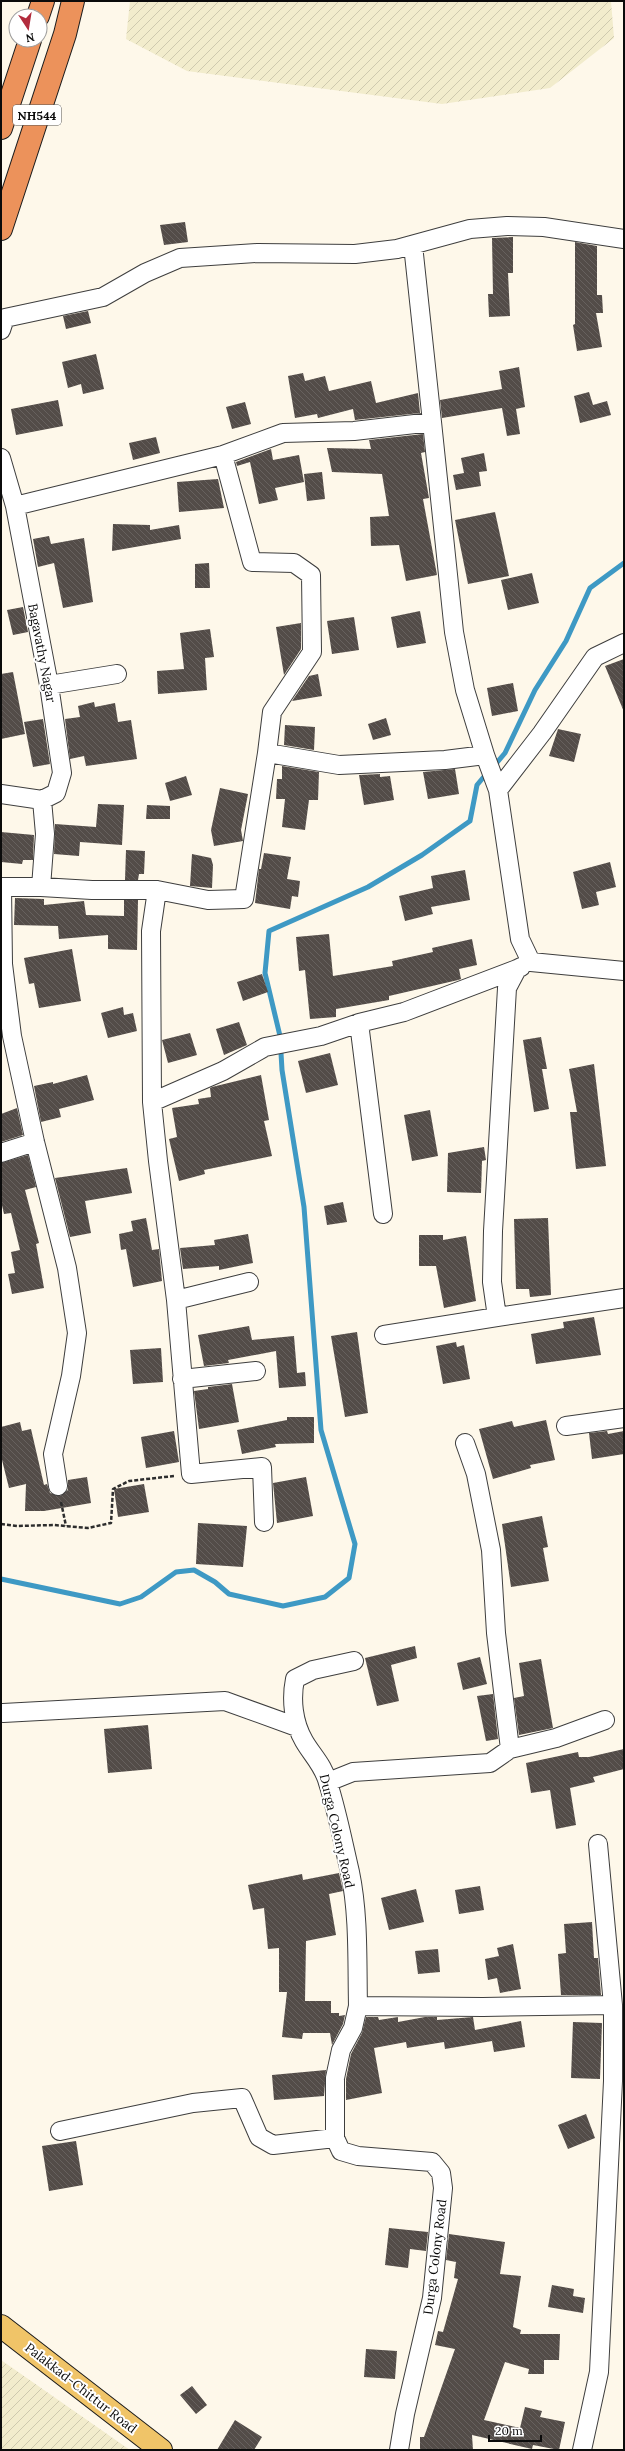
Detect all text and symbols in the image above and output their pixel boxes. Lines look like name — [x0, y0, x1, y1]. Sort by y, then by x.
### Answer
north arrow — [8, 8, 48, 48]
text: N — [24, 30, 36, 46]
road number: NH544 — [13, 105, 61, 125]
street label: Bagavathy Nagar — [24, 602, 60, 704]
street label: Durga Colony Road — [316, 1772, 358, 1890]
street label: Durga Colony Road — [419, 2198, 451, 2316]
street label: Palakkad-Chittur Road — [22, 2339, 141, 2437]
scale bar — [489, 2417, 541, 2443]
text: 20 m — [495, 2423, 523, 2438]

